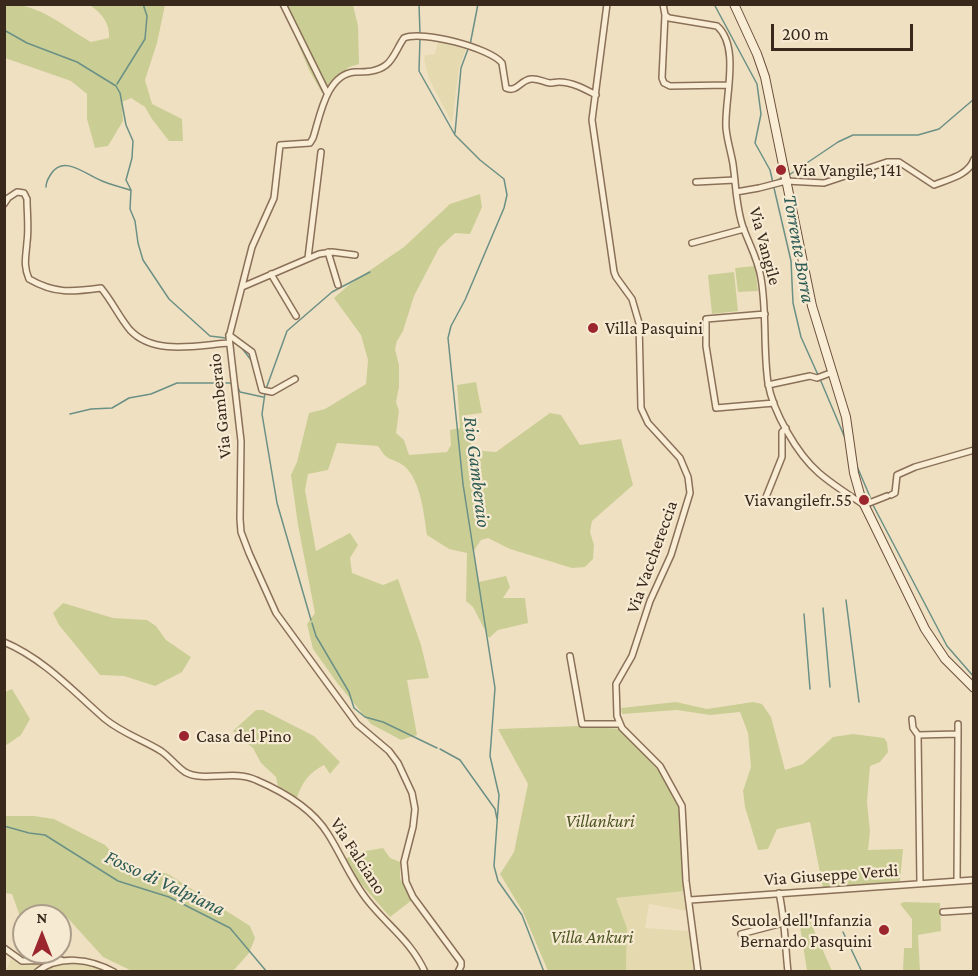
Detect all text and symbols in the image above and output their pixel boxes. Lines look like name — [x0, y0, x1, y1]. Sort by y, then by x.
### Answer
scale bar — [774, 12, 916, 50]
text: 200 m — [782, 24, 829, 44]
place label: Via Vangile, 141 — [793, 159, 901, 181]
marker: Via Vangile, 141 — [774, 163, 788, 177]
water label: Torrente Borra — [778, 193, 820, 305]
street label: Via Vangile — [744, 205, 786, 287]
place label: Villa Pasquini — [605, 317, 703, 339]
marker: Villa Pasquini — [586, 321, 600, 335]
street label: Via Gamberaio — [204, 352, 236, 460]
water label: Rio Gamberaio — [458, 415, 496, 529]
place label: Viavangilefr.55 — [745, 489, 852, 511]
marker: Viavangilefr.55 — [857, 493, 871, 507]
street label: Via Vacchereccia — [622, 498, 682, 616]
place label: Casa del Pino — [196, 725, 291, 747]
marker: Casa del Pino — [177, 729, 191, 743]
park label: Villankuri — [565, 810, 635, 832]
street label: Via Falciano — [325, 814, 391, 898]
water label: Fosso di Valpiana — [101, 845, 229, 921]
street label: Via Giuseppe Verdi — [763, 860, 899, 890]
north arrow — [12, 904, 72, 964]
text: N — [37, 909, 47, 926]
place label: Scuola dell'Infanzia Bernardo Pasquini — [731, 909, 872, 952]
marker: Scuola dell'Infanzia Bernardo Pasquini — [877, 923, 891, 937]
park label: Villa Ankuri — [551, 926, 633, 948]

